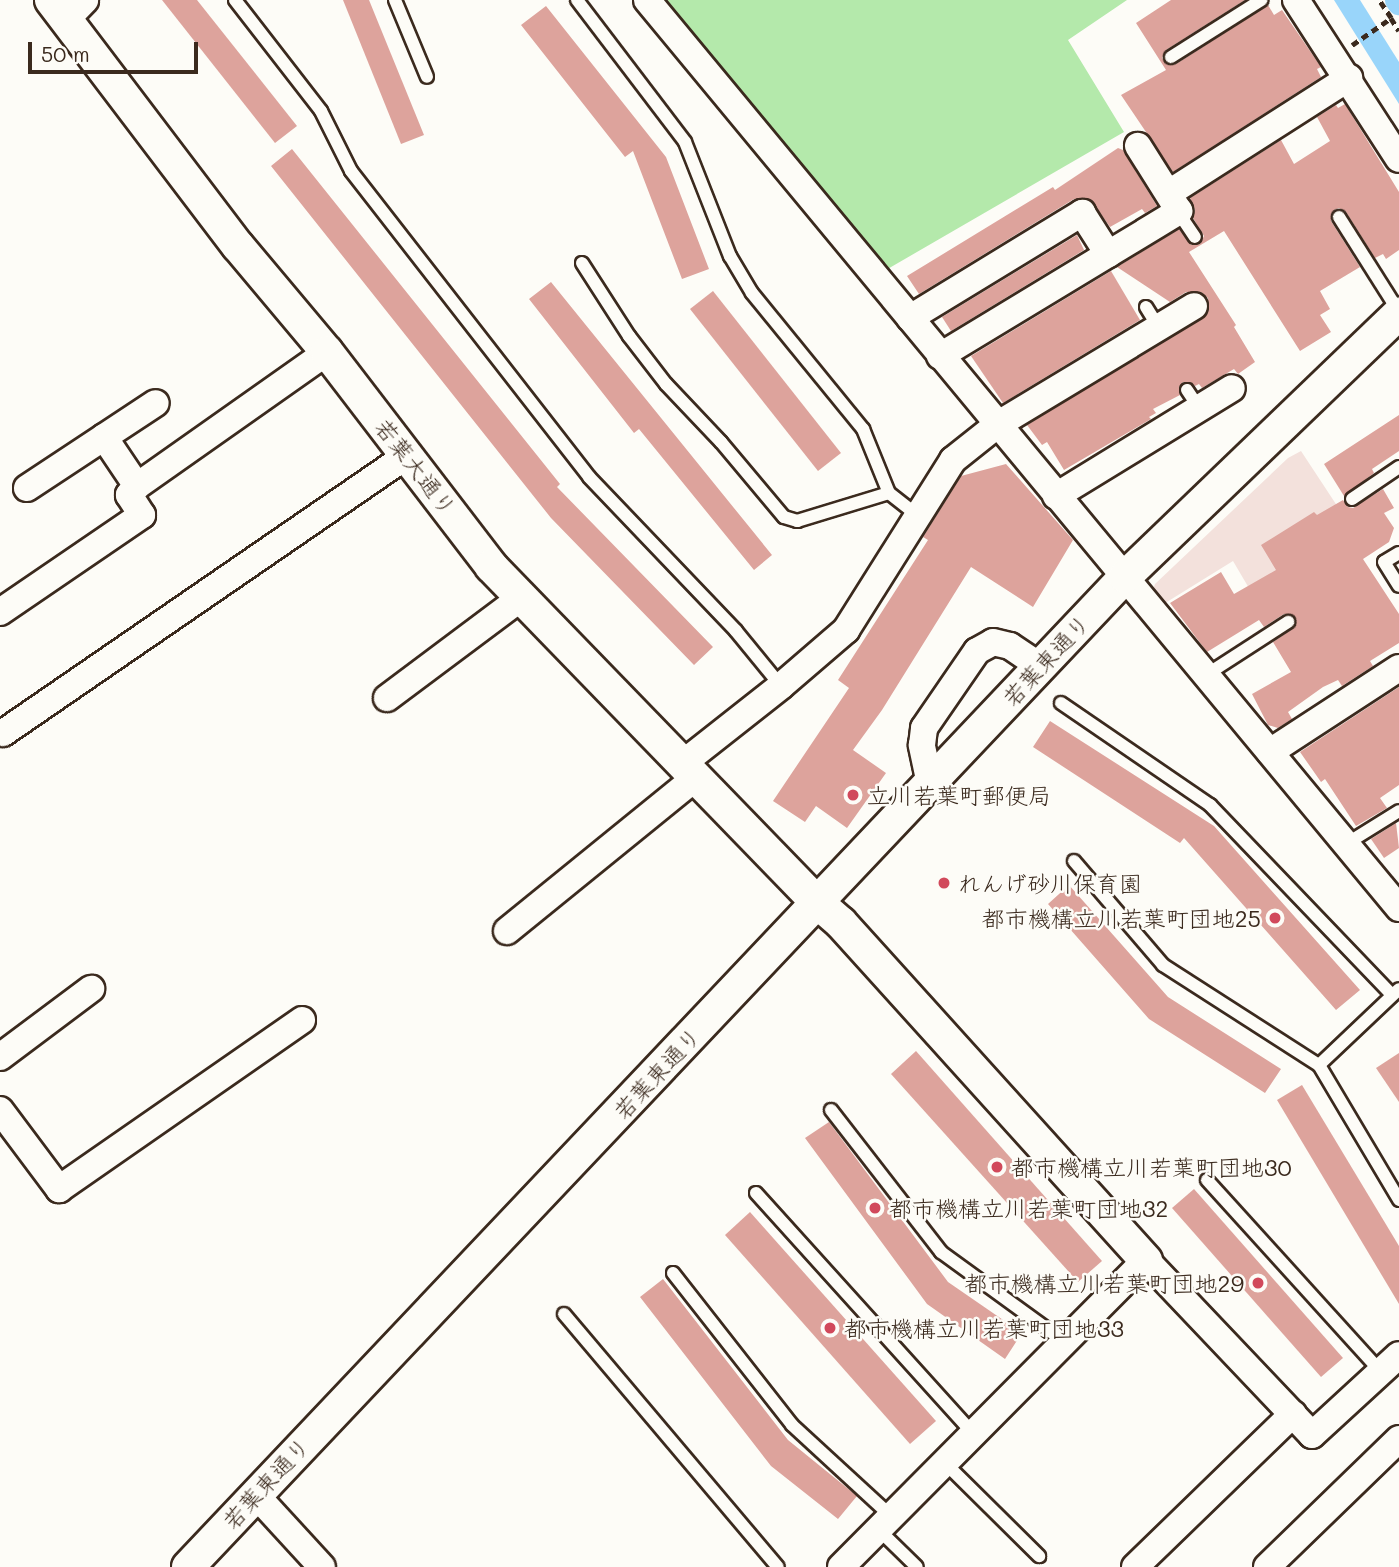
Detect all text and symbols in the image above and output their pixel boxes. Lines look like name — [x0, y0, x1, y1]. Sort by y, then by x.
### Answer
scale bar — [32, 28, 201, 72]
text: 50 m — [41, 40, 90, 67]
street label: 若葉大通り — [370, 413, 462, 521]
street label: 若葉東通り — [997, 609, 1095, 711]
place label: 立川若葉町郵便局 — [867, 781, 1051, 809]
marker: 立川若葉町郵便局 — [845, 787, 861, 803]
place label: れんげ砂川保育園 — [958, 869, 1142, 897]
marker: れんげ砂川保育園 — [936, 875, 952, 891]
place label: 都市機構立川若葉町団地25 — [982, 904, 1261, 932]
marker: 都市機構立川若葉町団地25 — [1267, 910, 1283, 926]
street label: 若葉東通り — [608, 1022, 706, 1124]
place label: 都市機構立川若葉町団地30 — [1011, 1153, 1292, 1181]
marker: 都市機構立川若葉町団地30 — [989, 1159, 1005, 1175]
place label: 都市機構立川若葉町団地32 — [889, 1194, 1168, 1222]
marker: 都市機構立川若葉町団地32 — [867, 1200, 883, 1216]
place label: 都市機構立川若葉町団地29 — [965, 1269, 1244, 1297]
marker: 都市機構立川若葉町団地29 — [1250, 1275, 1266, 1291]
place label: 都市機構立川若葉町団地33 — [844, 1314, 1124, 1342]
marker: 都市機構立川若葉町団地33 — [822, 1320, 838, 1336]
street label: 若葉東通り — [217, 1432, 315, 1534]

